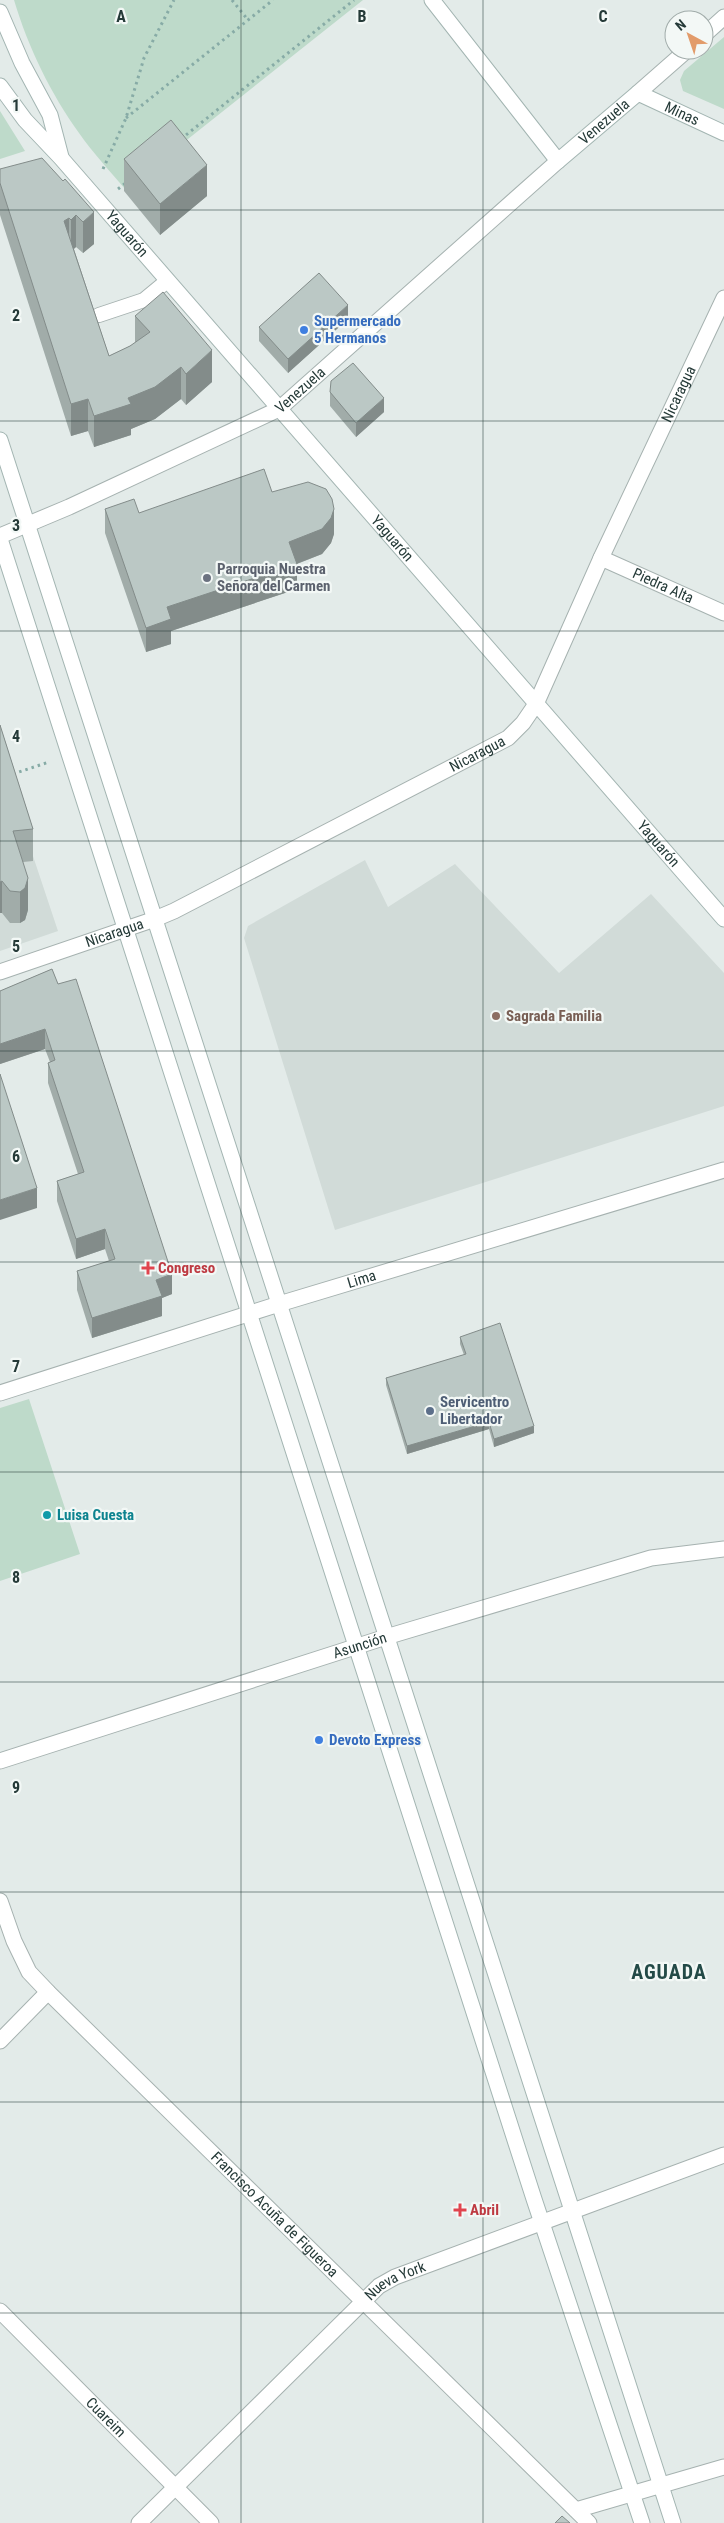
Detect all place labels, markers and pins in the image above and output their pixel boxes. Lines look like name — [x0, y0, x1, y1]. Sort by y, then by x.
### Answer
place label: Supermercado 5 Hermanos — [314, 312, 401, 347]
marker: Supermercado 5 Hermanos — [298, 324, 310, 336]
place label: Parroquia Nuestra Señora del Carmen — [217, 560, 331, 595]
marker: Parroquia Nuestra Señora del Carmen — [201, 572, 213, 584]
place label: Sagrada Familia — [506, 1007, 602, 1025]
marker: Sagrada Familia — [490, 1010, 502, 1022]
place label: Congreso — [158, 1259, 215, 1277]
marker: Congreso — [142, 1262, 154, 1274]
place label: Servicentro Libertador — [440, 1393, 509, 1428]
marker: Servicentro Libertador — [424, 1405, 436, 1417]
place label: Luisa Cuesta — [57, 1506, 134, 1524]
marker: Luisa Cuesta — [41, 1509, 53, 1521]
place label: Devoto Express — [329, 1731, 421, 1749]
marker: Devoto Express — [313, 1734, 325, 1746]
place label: Abril — [470, 2201, 499, 2219]
marker: Abril — [454, 2204, 466, 2216]

